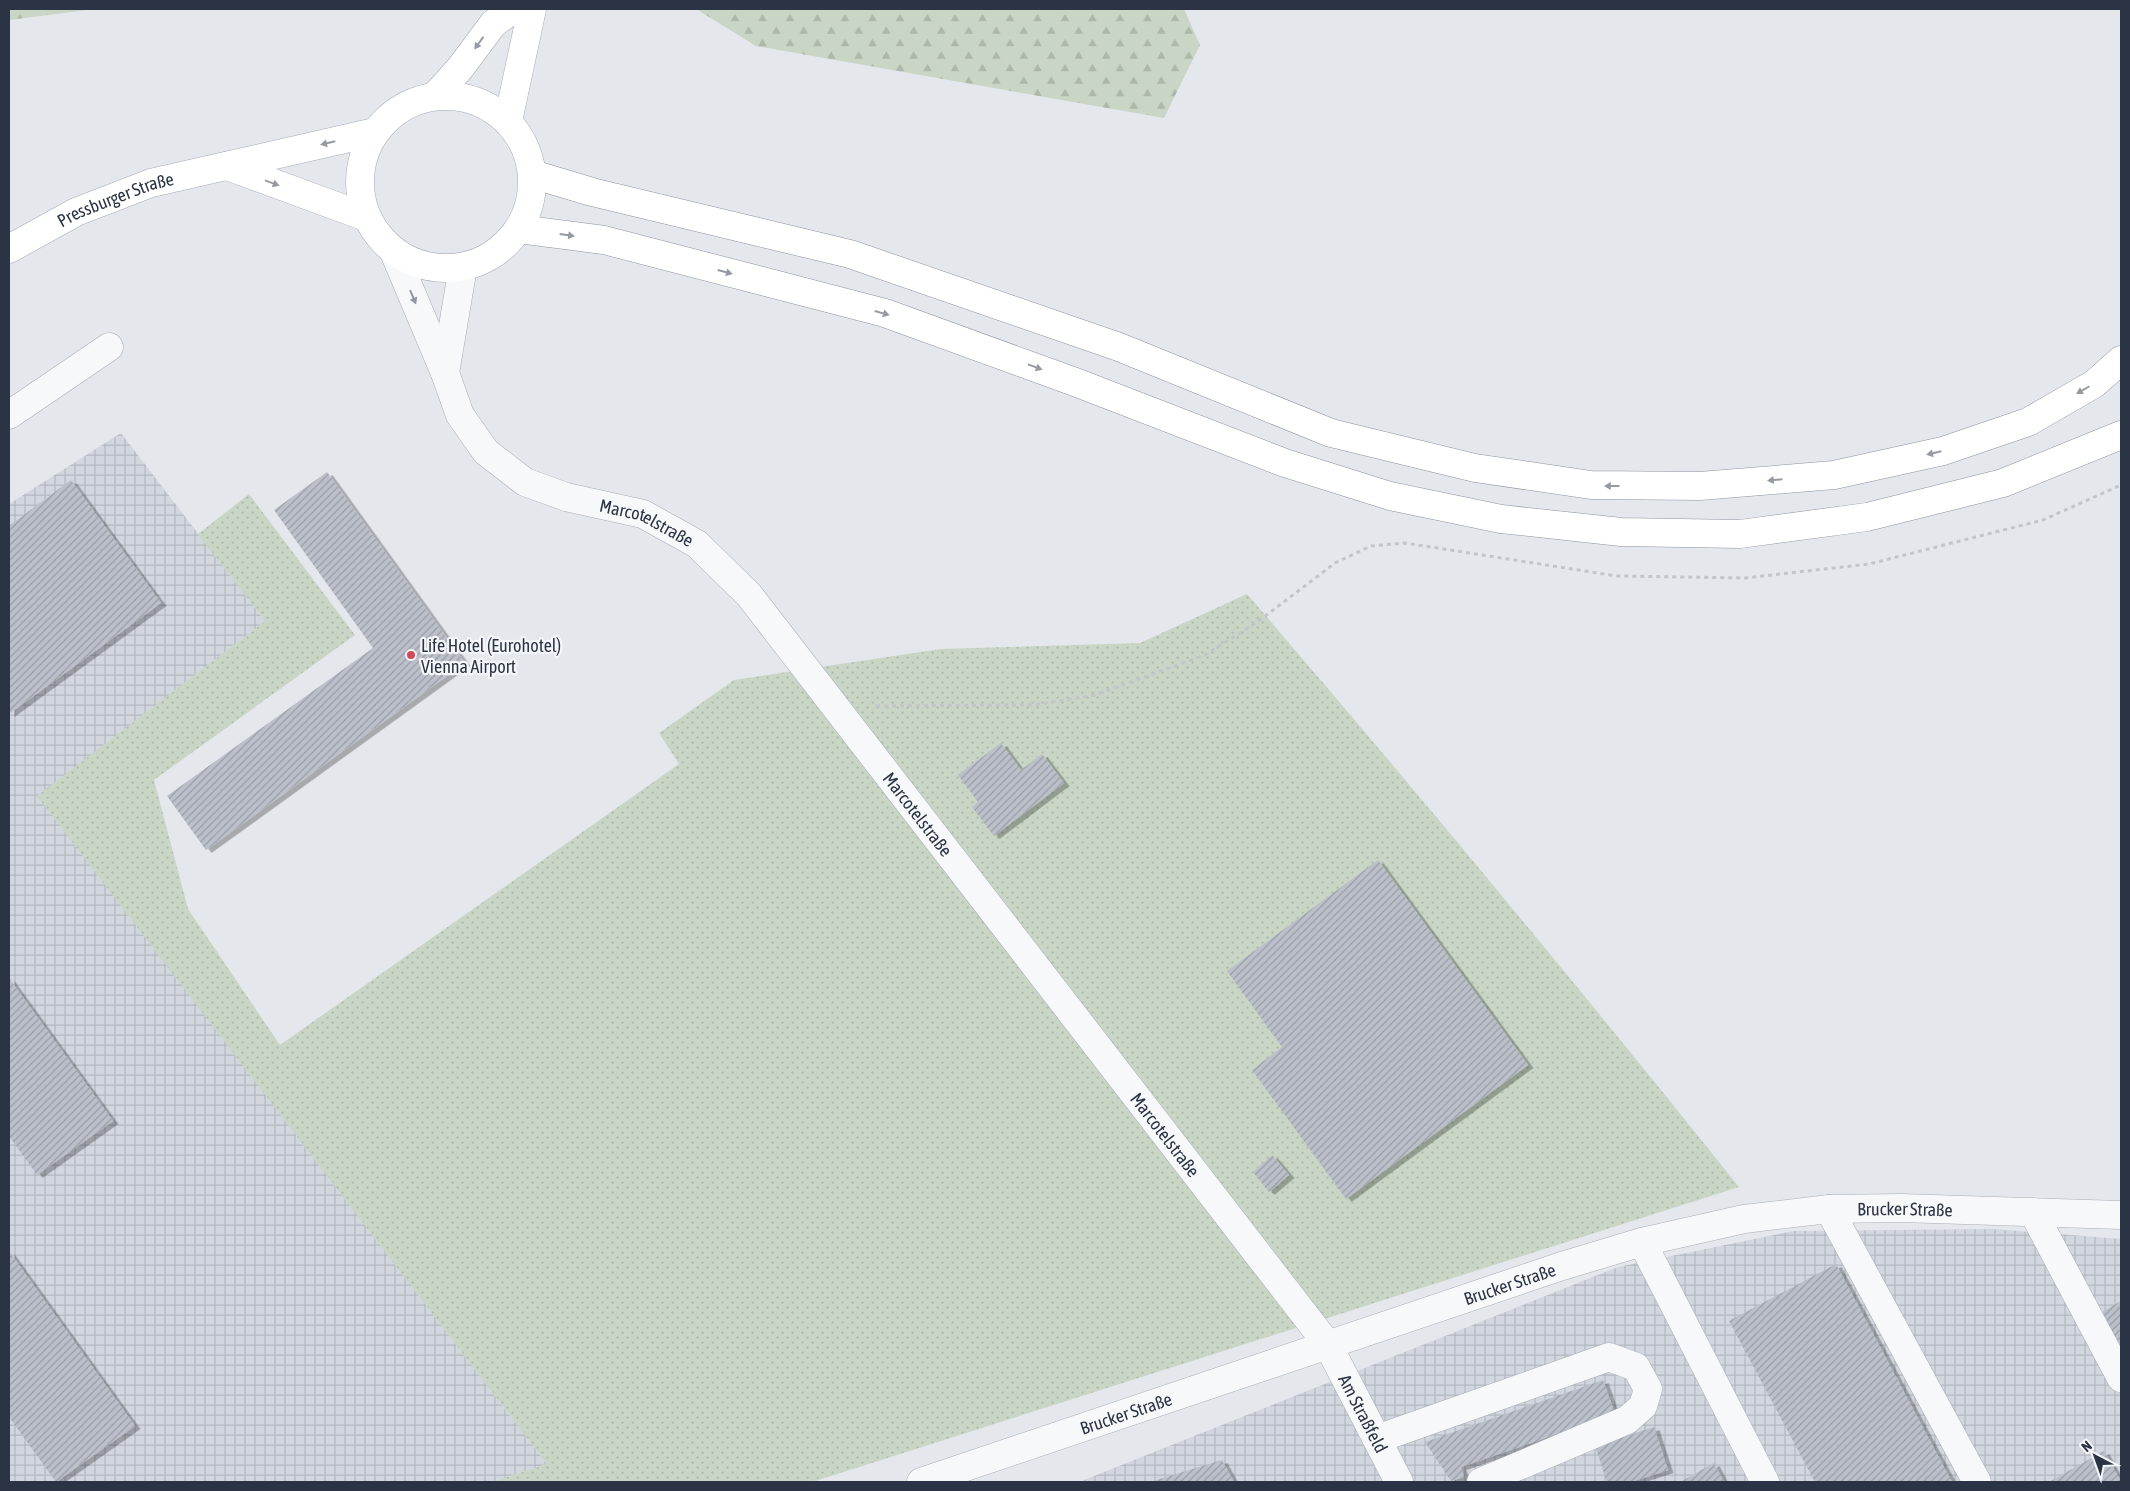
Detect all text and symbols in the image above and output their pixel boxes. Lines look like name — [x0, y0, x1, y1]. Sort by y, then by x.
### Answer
one-way arrow — [474, 36, 484, 50]
one-way arrow — [320, 139, 335, 147]
street label: Pressburger Straße — [53, 168, 175, 231]
one-way arrow — [265, 180, 280, 187]
one-way arrow — [559, 231, 575, 239]
one-way arrow — [718, 268, 733, 276]
one-way arrow — [409, 290, 417, 305]
one-way arrow — [875, 309, 890, 317]
one-way arrow — [1028, 364, 1043, 371]
one-way arrow — [2076, 386, 2091, 394]
one-way arrow — [1927, 449, 1942, 457]
one-way arrow — [1766, 476, 1782, 484]
one-way arrow — [1604, 481, 1620, 489]
street label: Marcotelstraße — [598, 494, 697, 551]
place label: Life Hotel (Eurohotel) Vienna Airport — [421, 635, 561, 677]
marker: Life Hotel (Eurohotel) Vienna Airport — [405, 649, 417, 661]
street label: Marcotelstraße — [879, 768, 957, 860]
street label: Marcotelstraße — [1126, 1088, 1204, 1181]
street label: Brucker Straße — [1857, 1197, 1953, 1220]
street label: Brucker Straße — [1461, 1258, 1558, 1309]
street label: Am Straßfeld — [1335, 1371, 1392, 1456]
street label: Brucker Straße — [1077, 1388, 1174, 1438]
north arrow — [2070, 1431, 2120, 1481]
text: N — [2078, 1437, 2095, 1455]

